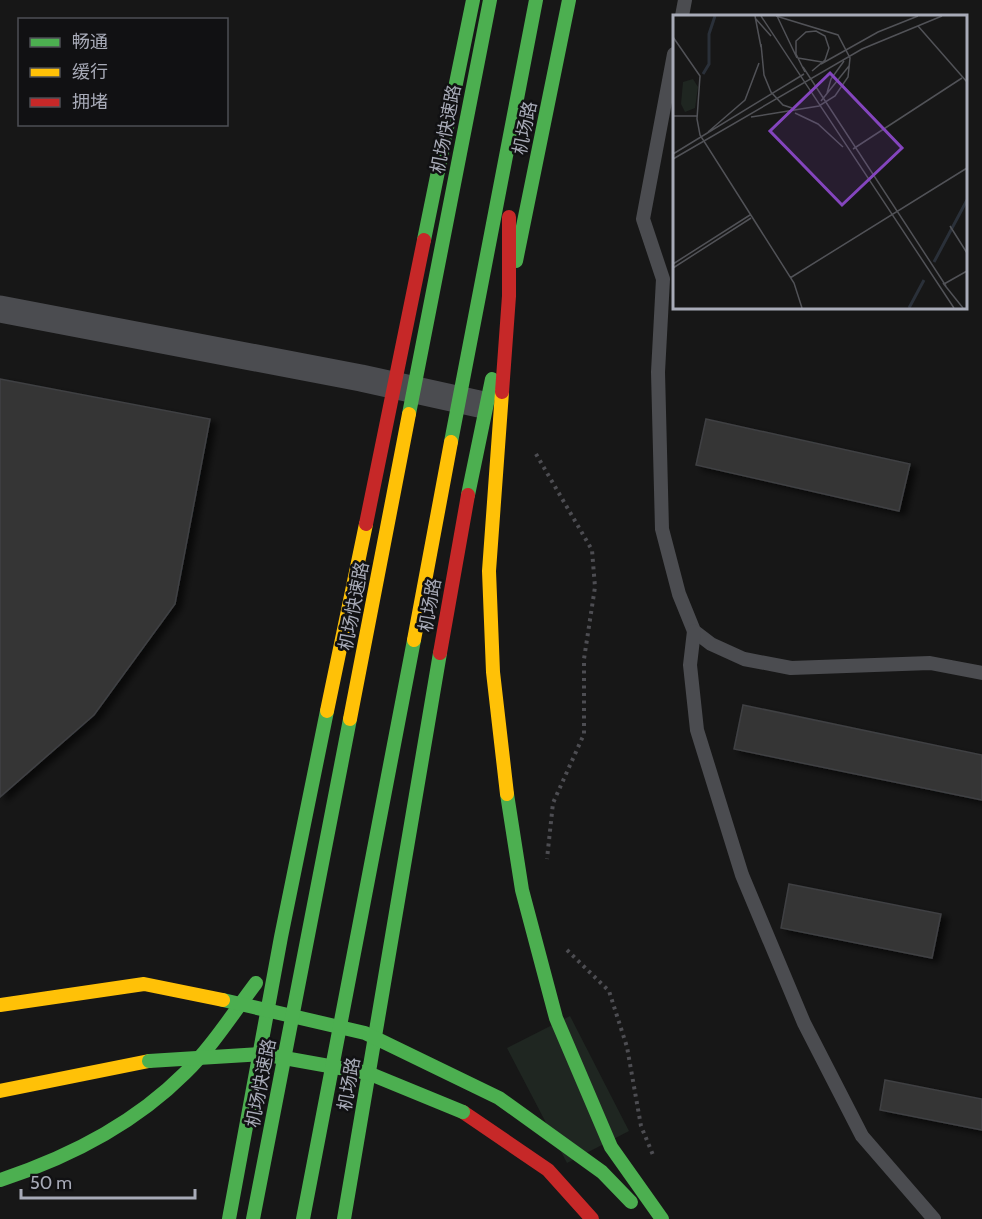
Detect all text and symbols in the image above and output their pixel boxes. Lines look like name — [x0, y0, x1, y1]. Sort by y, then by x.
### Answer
inset map — [673, 15, 967, 309]
legend — [18, 18, 228, 126]
text: 畅通 — [72, 31, 108, 53]
text: 缓行 — [72, 61, 108, 83]
street label: 机场快速路 — [427, 83, 465, 175]
text: 拥堵 — [72, 91, 108, 113]
street label: 机场路 — [509, 99, 541, 157]
street label: 机场快速路 — [335, 560, 373, 652]
street label: 机场路 — [414, 577, 446, 633]
street label: 机场快速路 — [242, 1037, 280, 1129]
street label: 机场路 — [333, 1056, 365, 1112]
scale bar — [21, 1162, 195, 1200]
text: 50 m — [30, 1172, 72, 1194]

